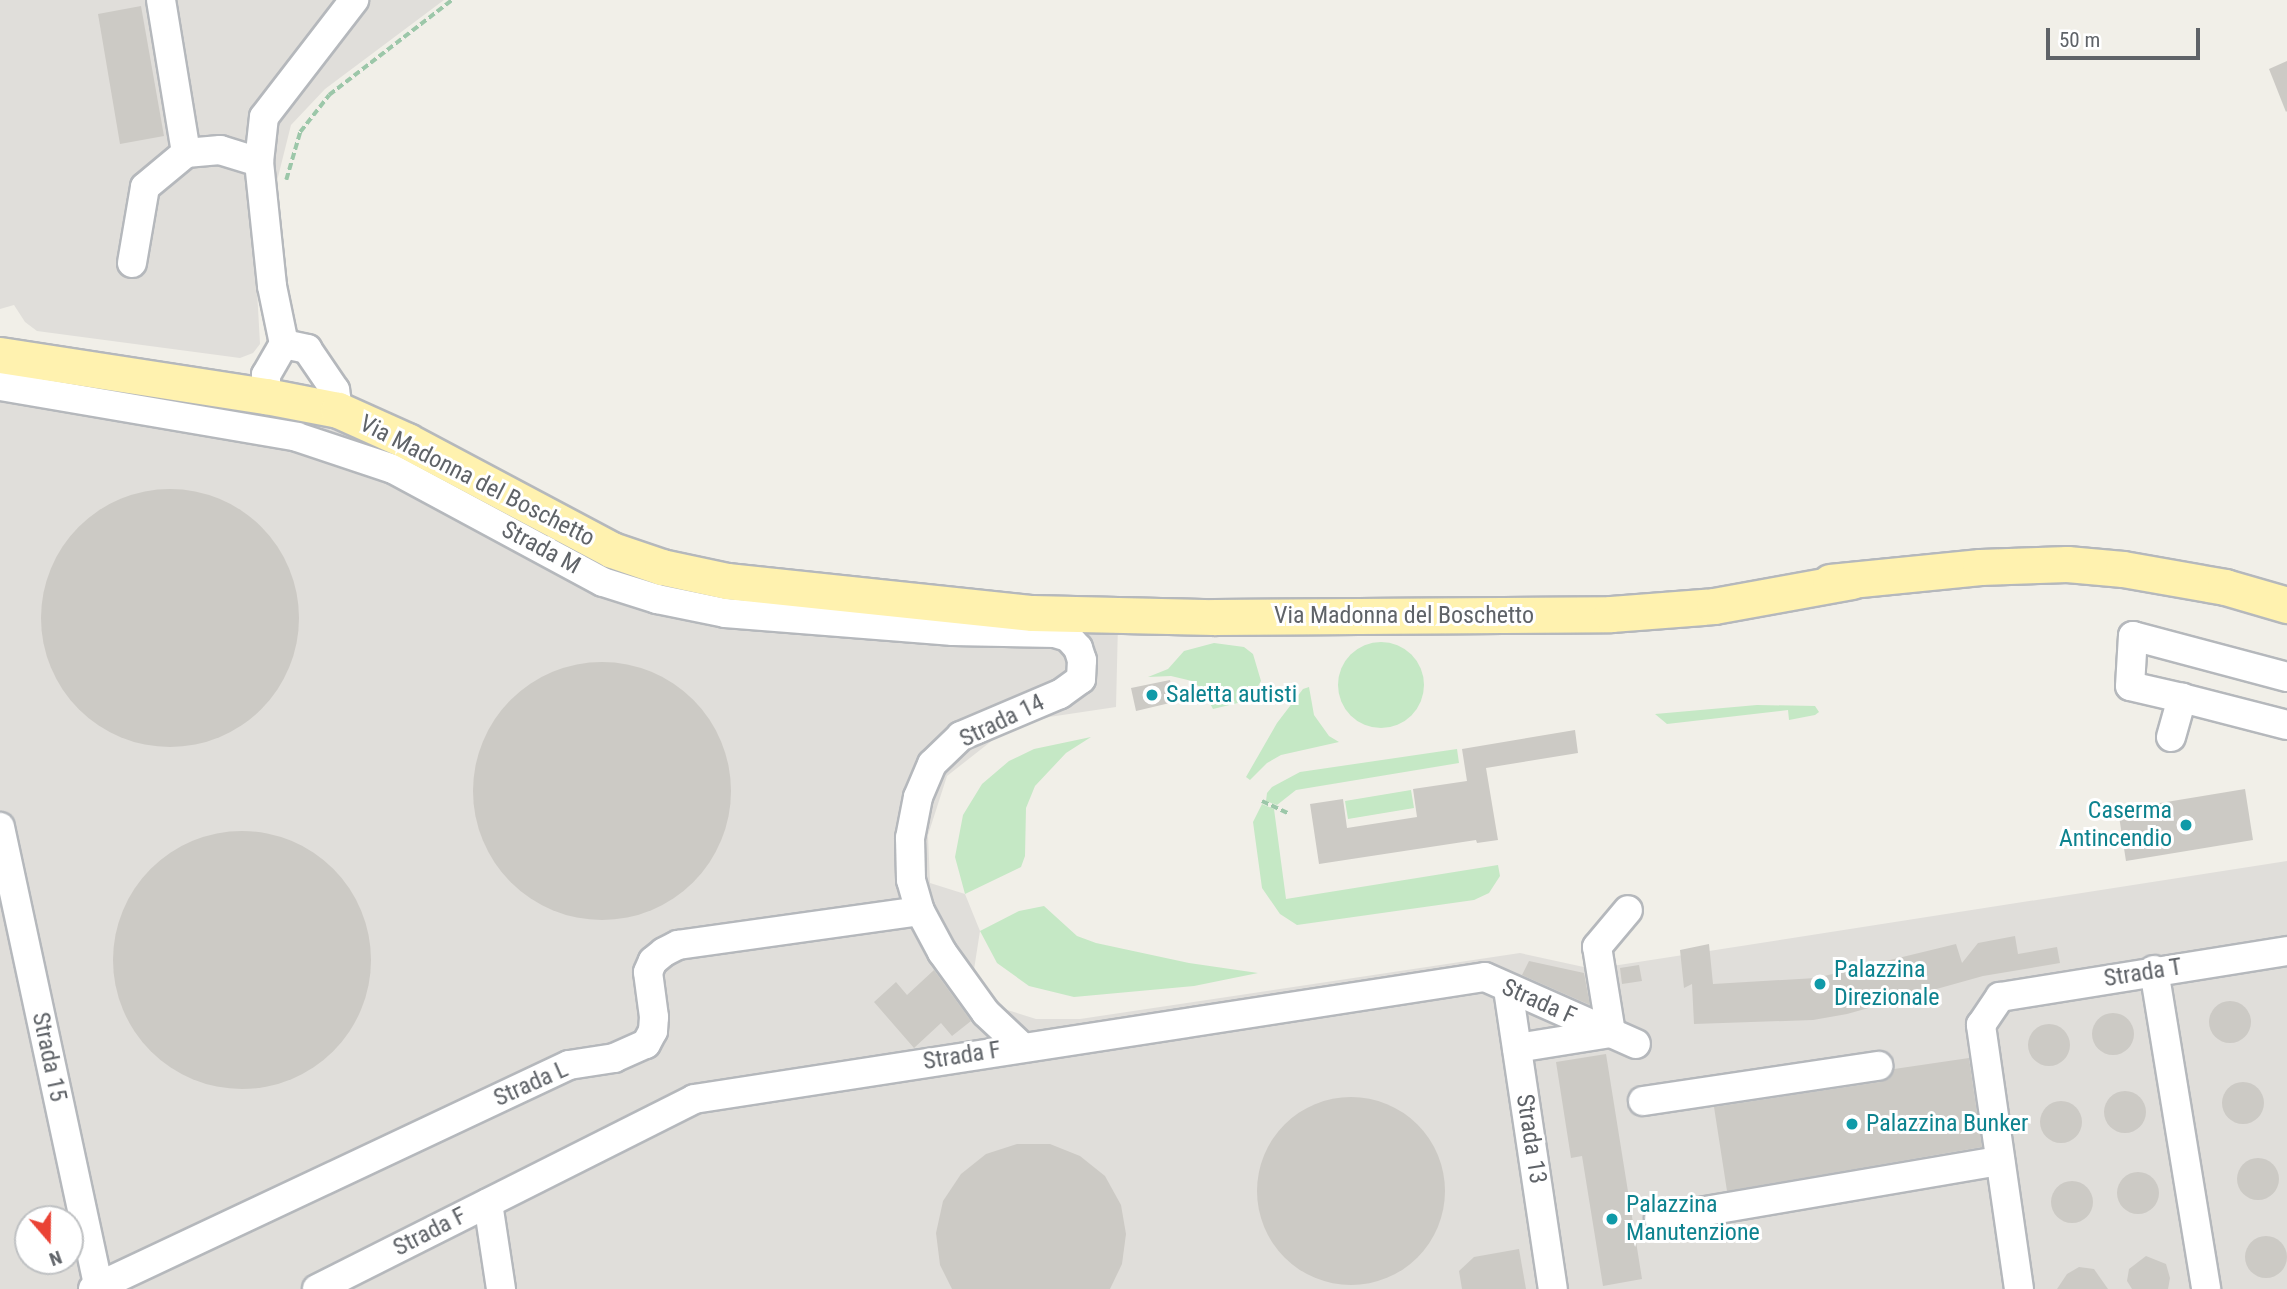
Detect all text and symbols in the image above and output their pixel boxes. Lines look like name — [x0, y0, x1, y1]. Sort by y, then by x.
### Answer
scale bar — [2049, 14, 2203, 58]
text: 50 m — [2059, 28, 2100, 52]
street label: Via Madonna del Boschetto — [355, 409, 599, 553]
street label: Strada M — [497, 515, 585, 581]
street label: Via Madonna del Boschetto — [1274, 602, 1534, 630]
place label: Saletta autisti — [1166, 681, 1297, 709]
marker: Saletta autisti — [1144, 687, 1160, 703]
street label: Strada 14 — [955, 688, 1049, 754]
place label: Caserma Antincendio — [2059, 797, 2172, 853]
marker: Caserma Antincendio — [2178, 817, 2194, 833]
street label: Strada T — [2102, 953, 2184, 993]
place label: Palazzina Direzionale — [1834, 956, 1940, 1012]
street label: Strada F — [1497, 973, 1581, 1031]
marker: Palazzina Direzionale — [1812, 976, 1828, 992]
street label: Strada 15 — [26, 1010, 72, 1104]
street label: Strada F — [921, 1036, 1003, 1076]
street label: Strada L — [489, 1055, 573, 1113]
street label: Strada 13 — [1510, 1092, 1552, 1186]
place label: Palazzina Bunker — [1866, 1110, 2028, 1138]
marker: Palazzina Bunker — [1844, 1116, 1860, 1132]
place label: Palazzina Manutenzione — [1626, 1191, 1760, 1247]
street label: Strada F — [389, 1201, 471, 1263]
north arrow — [14, 1205, 84, 1275]
marker: Palazzina Manutenzione — [1604, 1211, 1620, 1227]
text: N — [46, 1246, 65, 1271]

